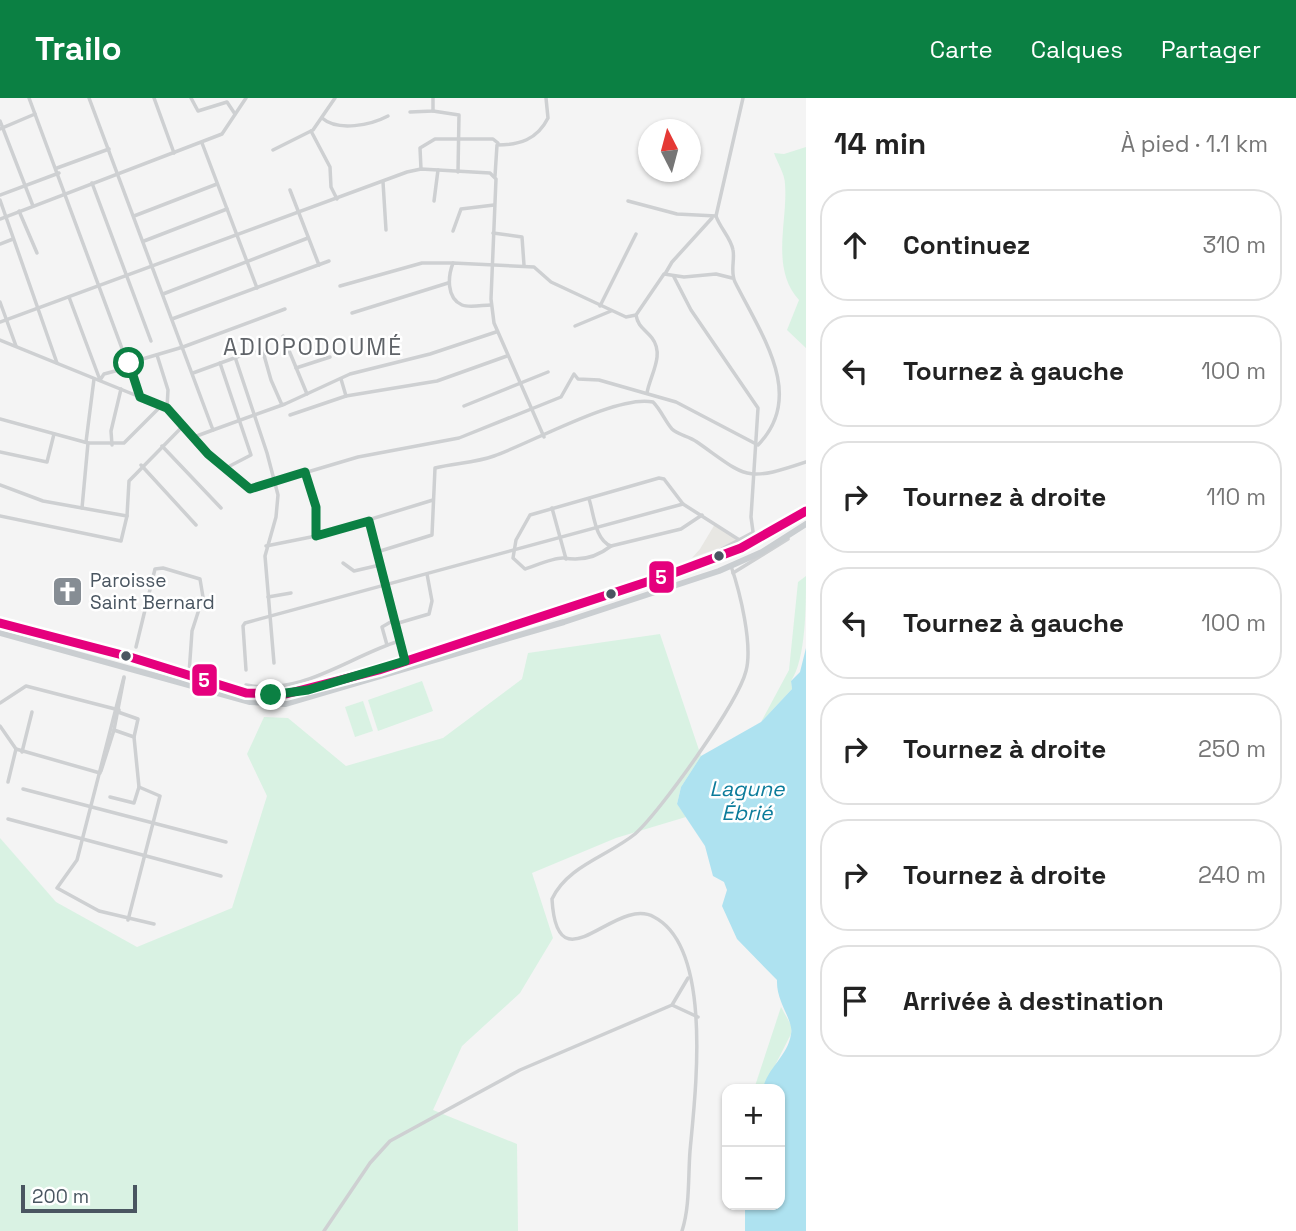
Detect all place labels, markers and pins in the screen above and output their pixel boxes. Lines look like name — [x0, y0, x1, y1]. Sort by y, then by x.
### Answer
unlabelled marker — [712, 549, 726, 563]
place label: Paroisse Saint Bernard — [90, 568, 215, 615]
church icon: Paroisse Saint Bernard — [50, 574, 84, 608]
unlabelled marker — [604, 587, 618, 601]
unlabelled marker — [119, 649, 133, 663]

